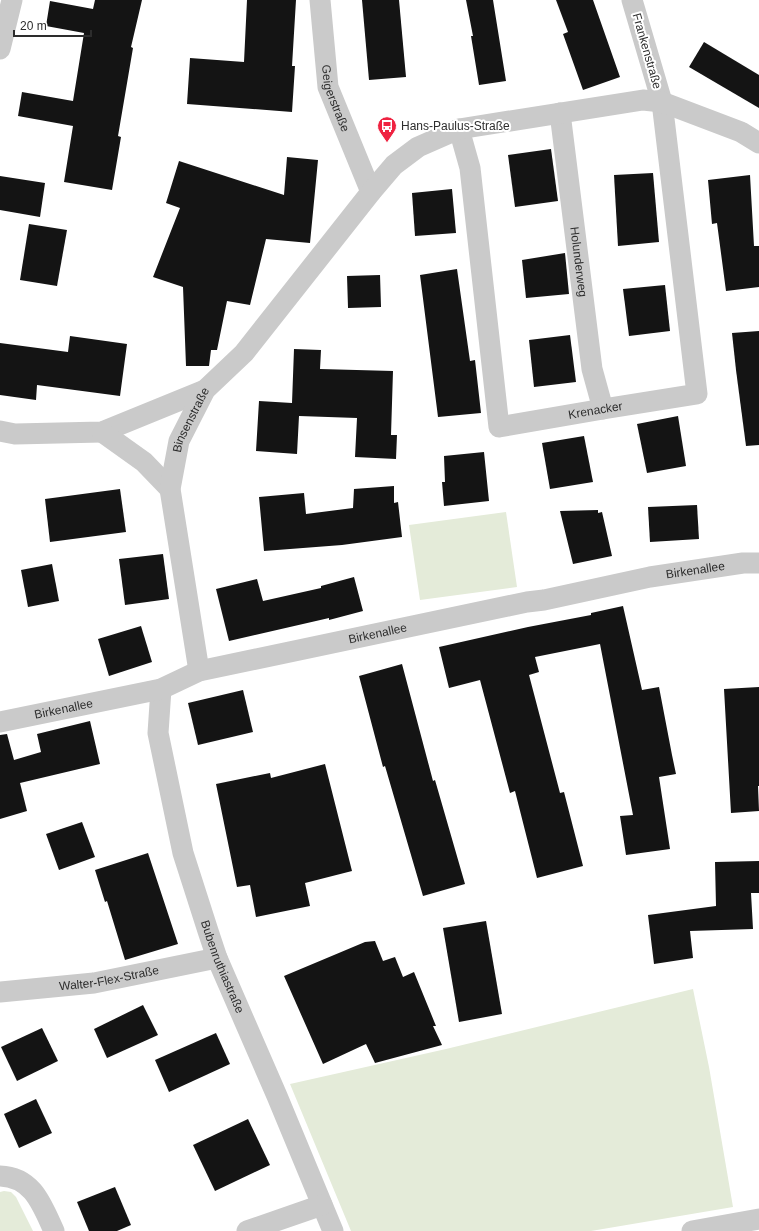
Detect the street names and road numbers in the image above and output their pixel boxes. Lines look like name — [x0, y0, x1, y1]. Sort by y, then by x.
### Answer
street label: Frankenstraße — [630, 12, 665, 91]
street label: Geigerstraße — [319, 64, 353, 134]
street label: Holunderweg — [567, 226, 590, 298]
street label: Binsenstraße — [170, 385, 212, 454]
street label: Krenacker — [567, 399, 624, 422]
street label: Birkenallee — [665, 559, 726, 582]
street label: Birkenallee — [347, 620, 409, 646]
street label: Birkenallee — [33, 696, 95, 722]
street label: Bubenruthiastraße — [198, 918, 247, 1016]
street label: Walter-Flex-Straße — [59, 963, 160, 993]

